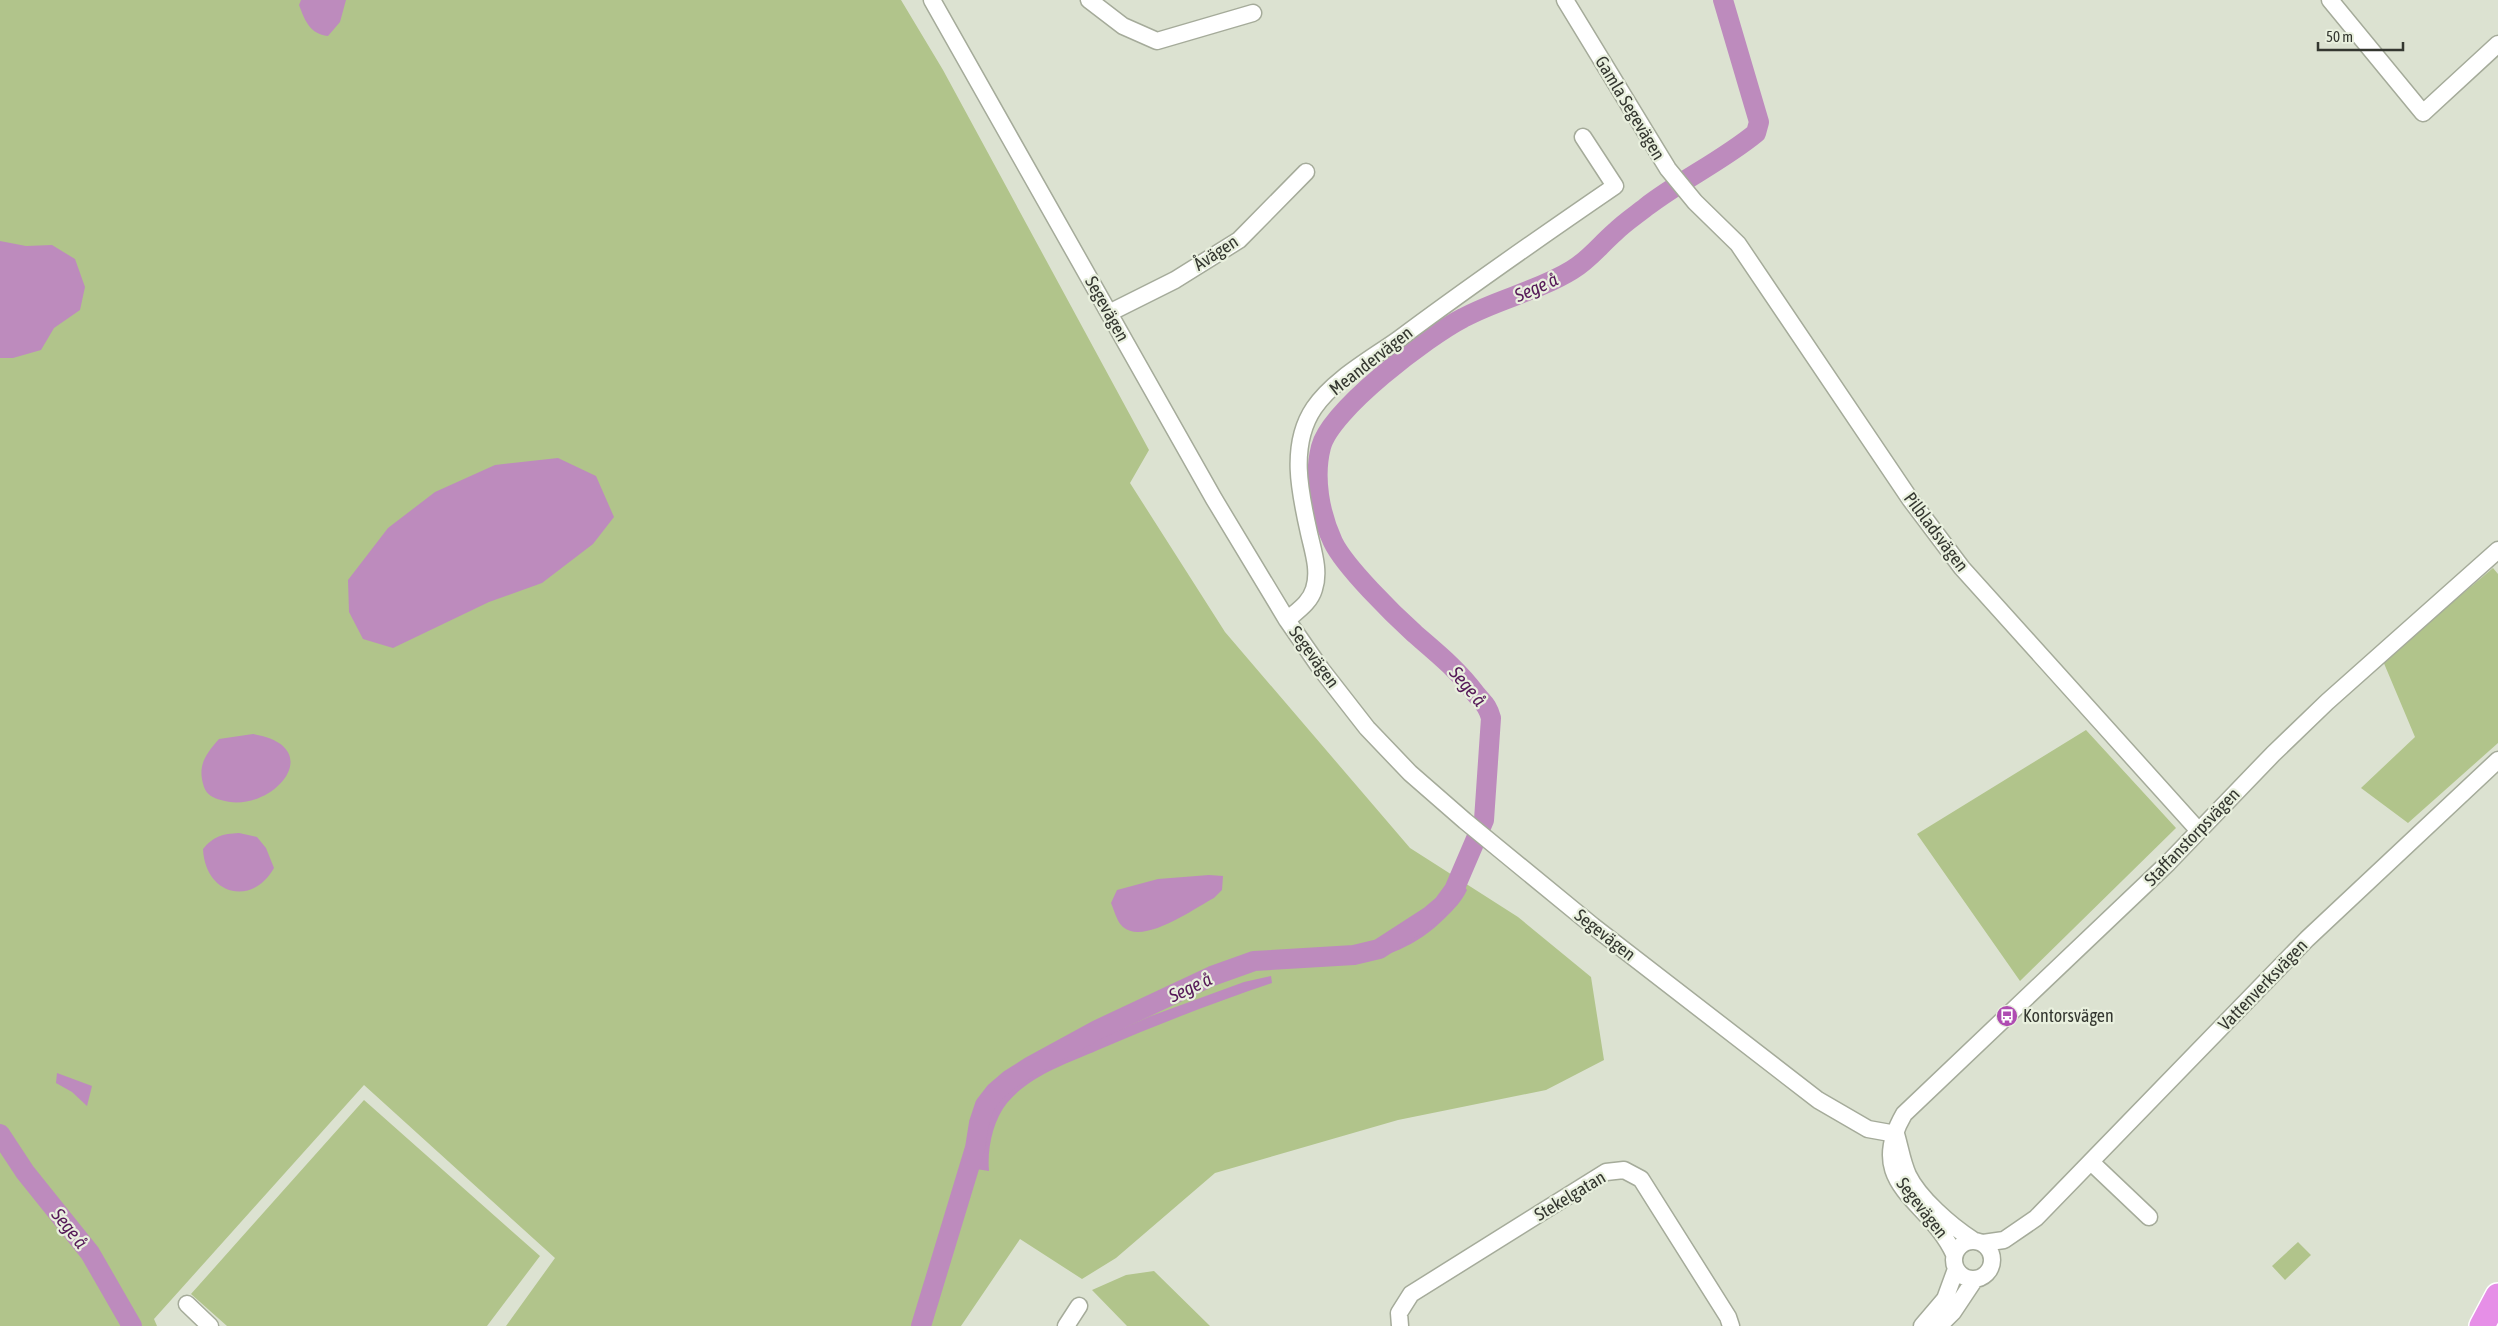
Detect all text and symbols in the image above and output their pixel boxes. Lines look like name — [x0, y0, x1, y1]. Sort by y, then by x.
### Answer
scale bar — [2318, 20, 2403, 52]
text: 50 m — [2326, 28, 2353, 45]
street label: Gamla Segevägen — [1591, 52, 1670, 163]
street label: Åvägen — [1190, 231, 1242, 275]
water label: Sege å — [1510, 268, 1561, 307]
street label: Segevägen — [1081, 273, 1134, 345]
street label: Meandervägen — [1325, 322, 1416, 399]
street label: Pilbladsvägen — [1900, 488, 1973, 575]
street label: Segevägen — [1285, 622, 1344, 692]
water label: Sege å — [1445, 661, 1491, 710]
street label: Staffanstorpsvägen — [2140, 783, 2244, 890]
street label: Segevägen — [1571, 904, 1640, 965]
street label: Vattenverksvägen — [2214, 935, 2311, 1035]
water label: Sege å — [1164, 967, 1215, 1007]
bus stop icon: Kontorsvägen — [1995, 1004, 2019, 1028]
place label: Kontorsvägen — [2023, 1005, 2114, 1026]
street label: Stekelgatan — [1530, 1166, 1609, 1225]
street label: Segevägen — [1892, 1173, 1953, 1242]
water label: Sege å — [47, 1203, 93, 1252]

